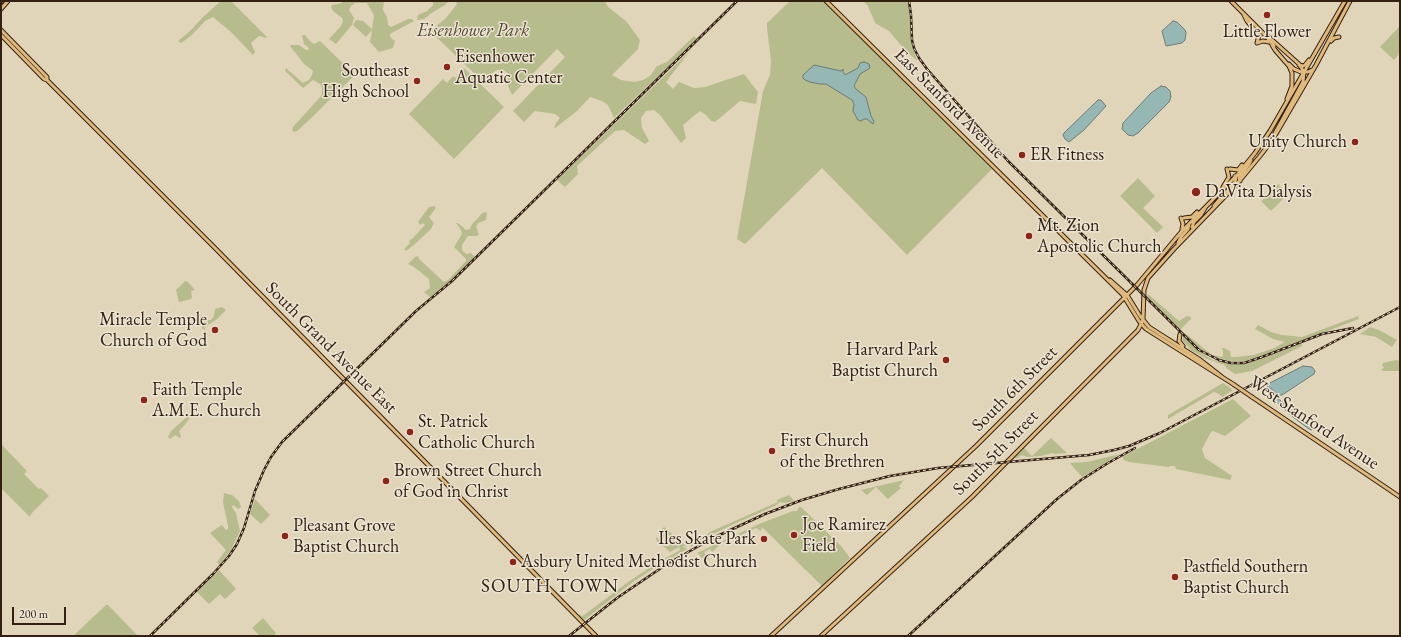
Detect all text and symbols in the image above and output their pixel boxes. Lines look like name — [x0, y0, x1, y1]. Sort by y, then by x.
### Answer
marker: Little Flower — [1262, 10, 1272, 20]
park label: Eisenhower Park — [417, 20, 529, 42]
place label: Little Flower — [1223, 21, 1311, 43]
street label: East Stanford Avenue — [889, 44, 1009, 164]
place label: Eisenhower Aquatic Center — [455, 46, 562, 88]
place label: Southeast High School — [322, 60, 409, 102]
marker: Eisenhower Aquatic Center — [442, 62, 452, 72]
marker: Southeast High School — [412, 76, 422, 86]
place label: Unity Church — [1249, 131, 1347, 153]
marker: Unity Church — [1350, 137, 1360, 147]
place label: ER Fitness — [1030, 144, 1104, 166]
marker: ER Fitness — [1017, 150, 1027, 160]
place label: DaVita Dialysis — [1205, 181, 1312, 203]
marker: DaVita Dialysis — [1190, 186, 1202, 198]
place label: Mt. Zion Apostolic Church — [1037, 215, 1162, 258]
marker: Mt. Zion Apostolic Church — [1024, 231, 1034, 241]
street label: South Grand Avenue East — [261, 278, 401, 418]
place label: Miracle Temple Church of God — [99, 309, 207, 352]
marker: Miracle Temple Church of God — [210, 325, 220, 335]
place label: Harvard Park Baptist Church — [832, 339, 938, 382]
street label: South 6th Street — [968, 342, 1062, 436]
marker: Harvard Park Baptist Church — [941, 355, 951, 365]
street label: West Stanford Avenue — [1245, 372, 1383, 474]
place label: Faith Temple A.M.E. Church — [152, 379, 261, 422]
marker: Faith Temple A.M.E. Church — [139, 395, 149, 405]
street label: South 5th Street — [949, 406, 1043, 500]
place label: St. Patrick Catholic Church — [418, 411, 535, 454]
marker: St. Patrick Catholic Church — [405, 427, 415, 437]
place label: First Church of the Brethren — [780, 430, 885, 472]
marker: First Church of the Brethren — [767, 446, 777, 456]
place label: Brown Street Church of God in Christ — [394, 460, 542, 502]
marker: Brown Street Church of God in Christ — [381, 476, 391, 486]
place label: Joe Ramirez Field — [802, 514, 886, 556]
place label: Pleasant Grove Baptist Church — [293, 515, 399, 558]
place label: Iles Skate Park — [658, 528, 756, 550]
marker: Joe Ramirez Field — [789, 530, 799, 540]
marker: Pleasant Grove Baptist Church — [280, 531, 290, 541]
marker: Iles Skate Park — [759, 534, 769, 544]
place label: Asbury United Methodist Church — [521, 551, 757, 573]
place label: Pastfield Southern Baptist Church — [1183, 556, 1308, 598]
marker: Asbury United Methodist Church — [508, 557, 518, 567]
marker: Pastfield Southern Baptist Church — [1170, 572, 1180, 582]
district label: SOUTH TOWN — [481, 576, 619, 598]
scale bar — [14, 599, 68, 625]
text: 200 m — [19, 606, 48, 622]

